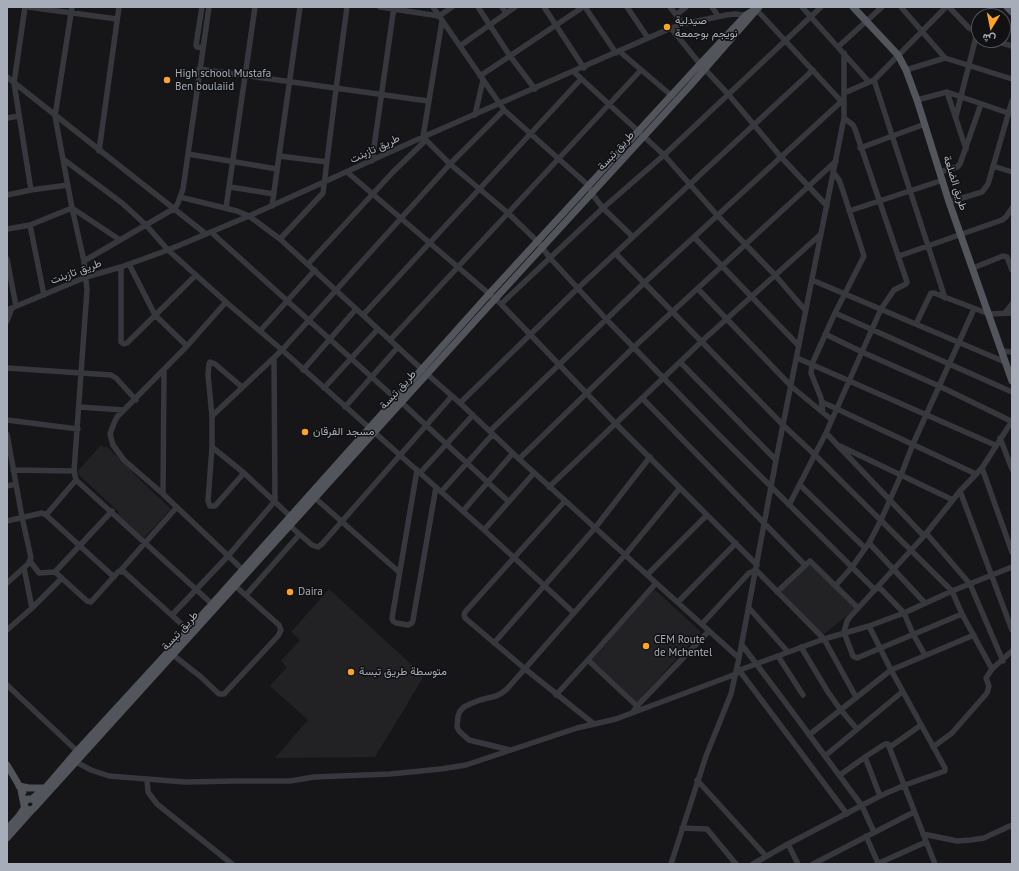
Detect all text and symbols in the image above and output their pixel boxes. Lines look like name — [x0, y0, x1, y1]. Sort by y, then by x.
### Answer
north arrow — [971, 8, 1011, 48]
place label: صيدلية نويجم بوجمعة — [675, 14, 738, 40]
marker: صيدلية نويجم بوجمعة — [662, 22, 672, 32]
text: ش — [981, 31, 997, 47]
place label: High school Mustafa Ben boulaiid — [175, 67, 271, 93]
marker: High school Mustafa Ben boulaiid — [162, 75, 172, 85]
street label: طريق تبسة — [595, 129, 637, 173]
street label: طريق تازبنت — [348, 132, 402, 166]
street label: طريق الضلعة — [940, 154, 970, 212]
street label: طريق تازبنت — [49, 257, 103, 287]
street label: طريق تبسة — [377, 368, 419, 412]
place label: مسجد الفرقان — [313, 425, 374, 439]
marker: مسجد الفرقان — [300, 427, 310, 437]
place label: Daira — [298, 585, 323, 599]
marker: Daira — [285, 587, 295, 597]
street label: طريق تبسة — [159, 609, 201, 653]
place label: CEM Route de Mchentel — [654, 633, 712, 659]
marker: CEM Route de Mchentel — [641, 641, 651, 651]
place label: متوسطة طريق تبسة — [359, 665, 447, 679]
marker: متوسطة طريق تبسة — [346, 667, 356, 677]

